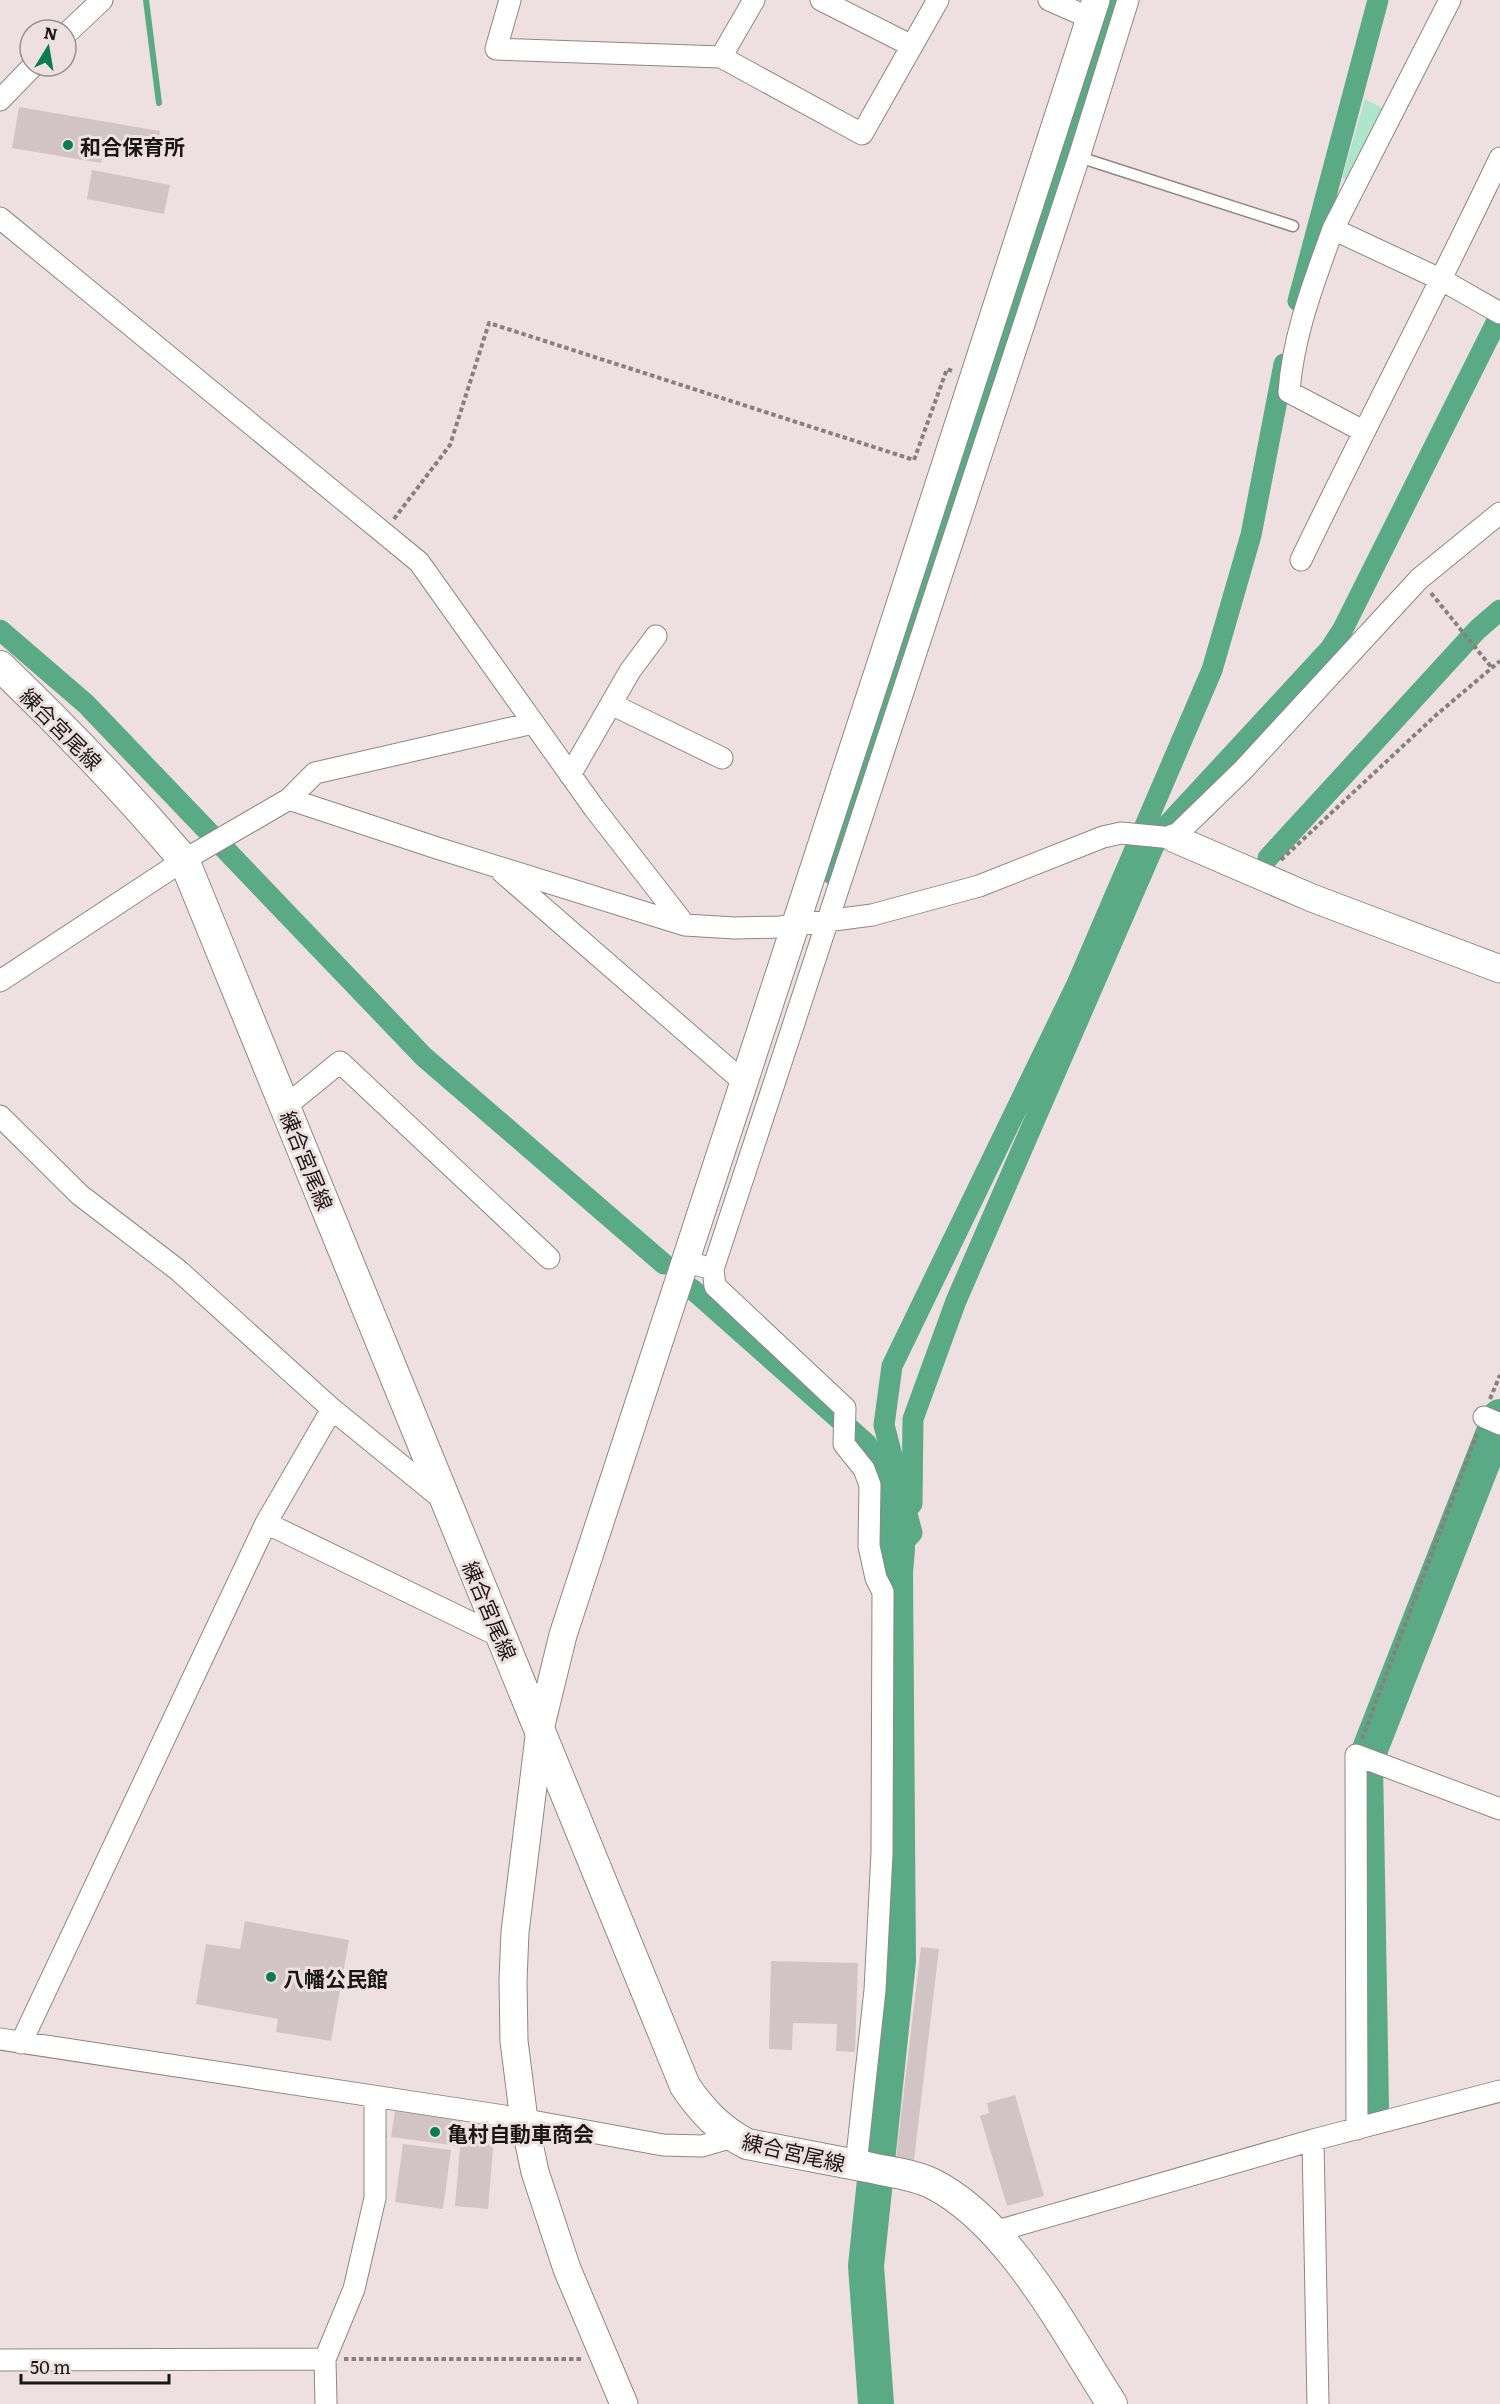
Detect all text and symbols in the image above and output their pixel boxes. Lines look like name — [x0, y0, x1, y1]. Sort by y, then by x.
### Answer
north arrow — [18, 18, 78, 78]
text: N — [42, 19, 60, 45]
place label: 和合保育所 — [80, 130, 185, 161]
marker: 和合保育所 — [61, 138, 75, 152]
street label: 練合宮尾線 — [14, 680, 110, 776]
street label: 練合宮尾線 — [274, 1106, 342, 1214]
street label: 練合宮尾線 — [456, 1556, 526, 1664]
place label: 八幡公民館 — [283, 1962, 388, 1993]
marker: 八幡公民館 — [264, 1970, 278, 1984]
place label: 亀村自動車商会 — [447, 2117, 594, 2148]
street label: 練合宮尾線 — [739, 2124, 849, 2178]
marker: 亀村自動車商会 — [428, 2125, 442, 2139]
scale bar — [21, 2347, 170, 2385]
text: 50 m — [30, 2353, 71, 2380]

